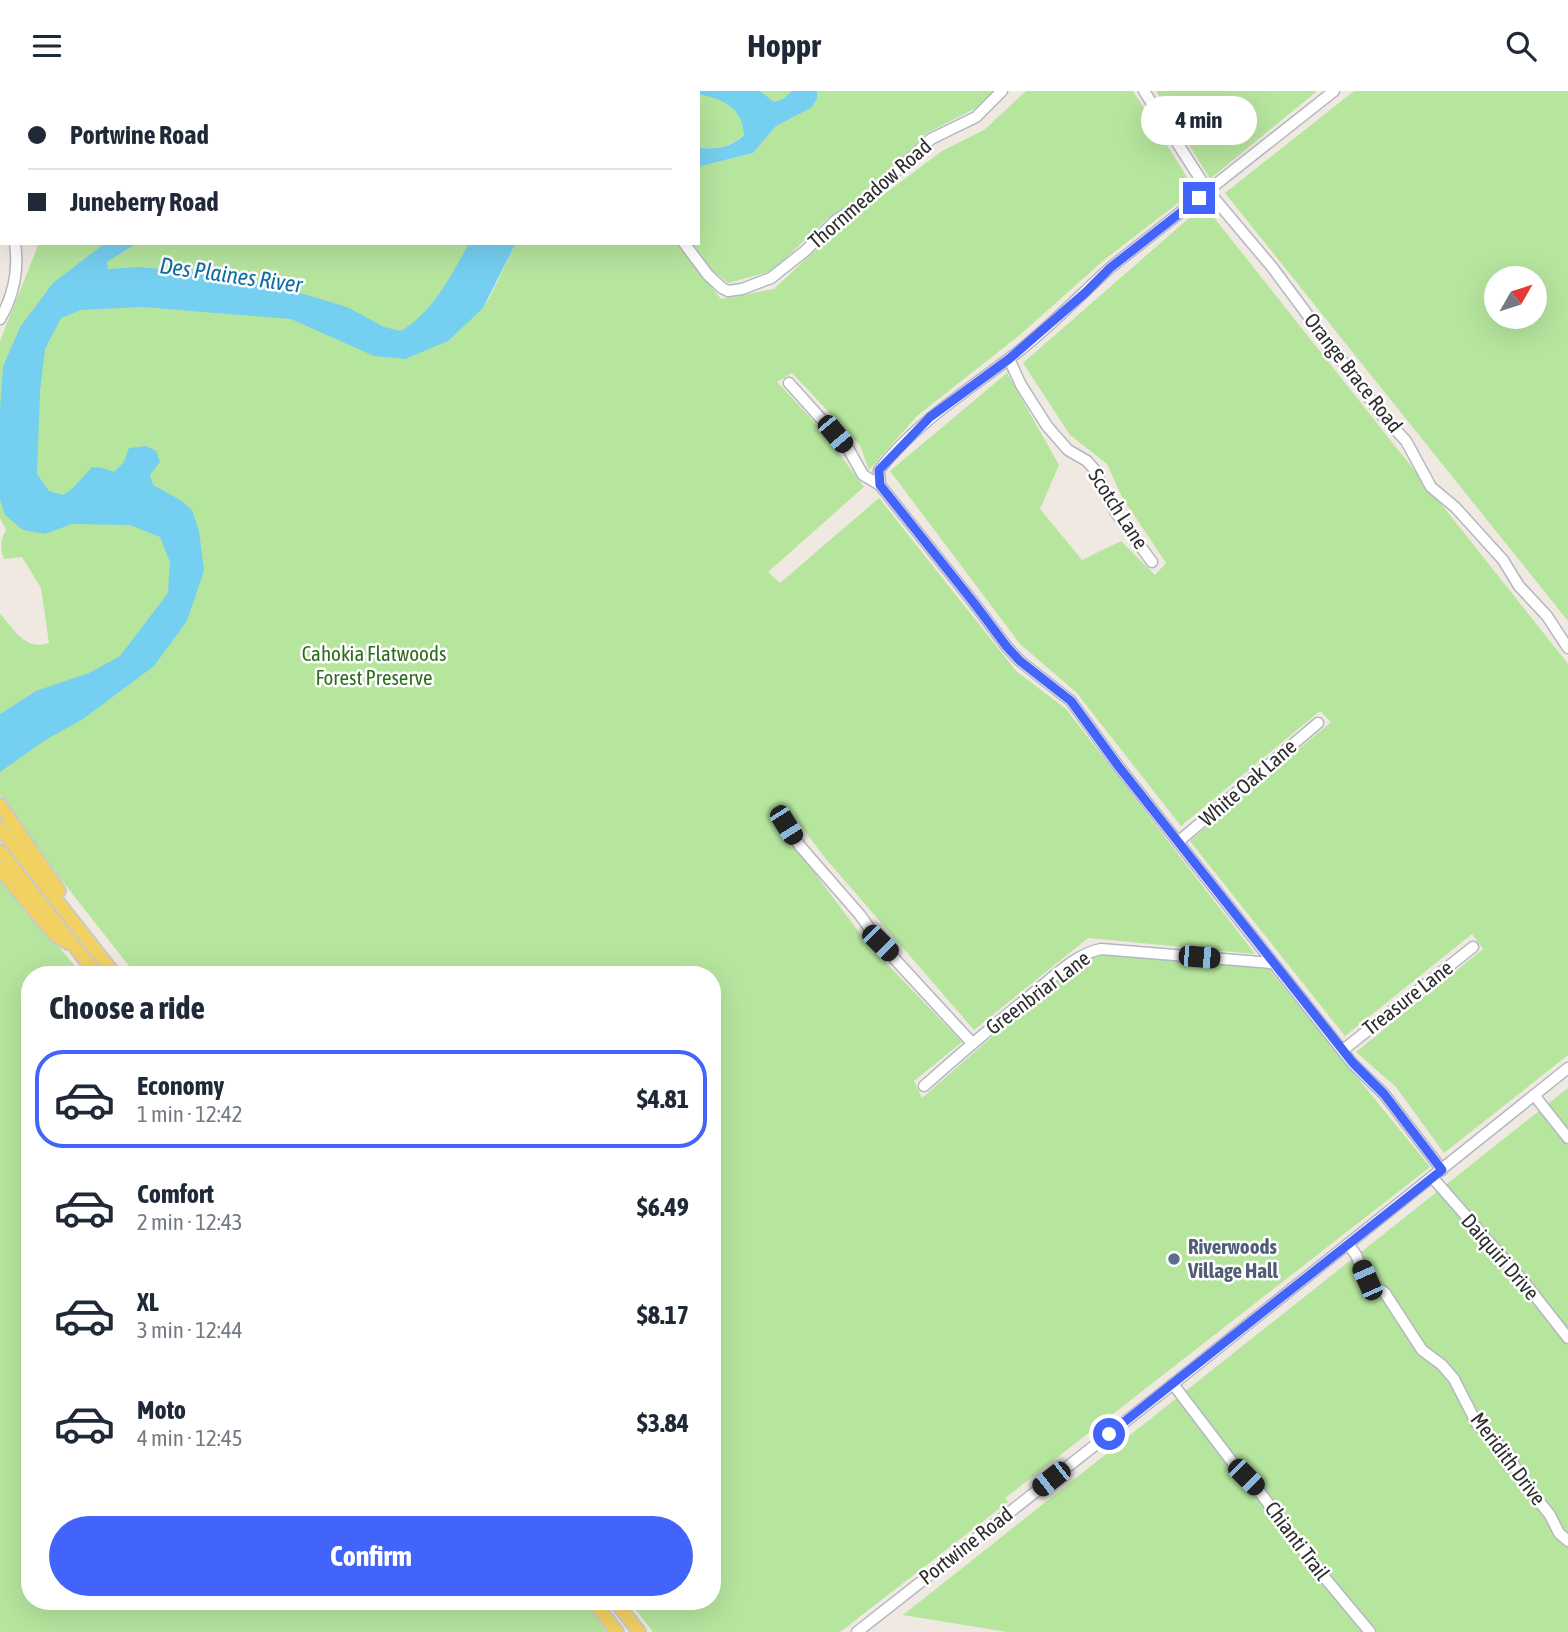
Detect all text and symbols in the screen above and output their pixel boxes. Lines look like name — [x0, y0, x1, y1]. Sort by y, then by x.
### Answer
icon: menu — [28, 27, 66, 65]
text: Hoppr — [747, 27, 821, 64]
icon: search — [1502, 27, 1540, 65]
callout: 4 min — [1141, 97, 1257, 146]
text: 4 min — [1176, 107, 1222, 133]
text: Portwine Road — [70, 120, 209, 150]
street label: Thornmeadow Road — [803, 133, 936, 253]
route end — [1183, 182, 1215, 214]
text: Juneberry Road — [70, 187, 219, 217]
water label: Des Plaines River — [158, 252, 305, 298]
north arrow — [1484, 266, 1547, 329]
map controls — [1484, 266, 1547, 329]
street label: Orange Brace Road — [1300, 308, 1408, 437]
car — [814, 411, 857, 457]
street label: Scotch Lane — [1084, 464, 1154, 553]
park label: Cahokia Flatwoods Forest Preserve — [302, 641, 446, 689]
street label: White Oak Lane — [1194, 734, 1301, 831]
car — [766, 802, 807, 848]
car — [858, 921, 903, 965]
street label: Greenbriar Lane — [981, 945, 1094, 1039]
car — [1178, 945, 1221, 969]
street label: Treasure Lane — [1358, 955, 1457, 1040]
text: Choose a ride — [49, 989, 205, 1026]
icon: car — [53, 1068, 116, 1131]
text: Economy — [137, 1071, 224, 1101]
text: $4.81 — [637, 1084, 689, 1114]
text: 1 min · 12:42 — [137, 1101, 243, 1127]
icon: car — [53, 1176, 116, 1239]
text: Comfort — [137, 1179, 214, 1209]
text: $6.49 — [637, 1192, 689, 1222]
street label: Daiquiri Drive — [1457, 1208, 1545, 1304]
text: 2 min · 12:43 — [137, 1209, 243, 1235]
place label: Riverwoods Village Hall — [1187, 1234, 1279, 1282]
marker: Riverwoods Village Hall — [1166, 1251, 1182, 1267]
car — [1349, 1257, 1386, 1303]
icon: car — [53, 1284, 116, 1347]
text: XL — [137, 1287, 159, 1317]
text: $8.17 — [637, 1300, 689, 1330]
text: 3 min · 12:44 — [137, 1317, 243, 1343]
icon: car — [53, 1392, 116, 1455]
text: Moto — [137, 1395, 186, 1425]
text: $3.84 — [637, 1408, 689, 1438]
street label: Meridith Drive — [1466, 1408, 1551, 1509]
route start — [1093, 1418, 1125, 1450]
text: 4 min · 12:45 — [137, 1425, 243, 1451]
car — [1224, 1455, 1269, 1499]
car — [1028, 1458, 1075, 1500]
street label: Chianti Trail — [1261, 1496, 1335, 1585]
street label: Portwine Road — [914, 1501, 1017, 1589]
button: Confirm — [49, 1516, 693, 1596]

